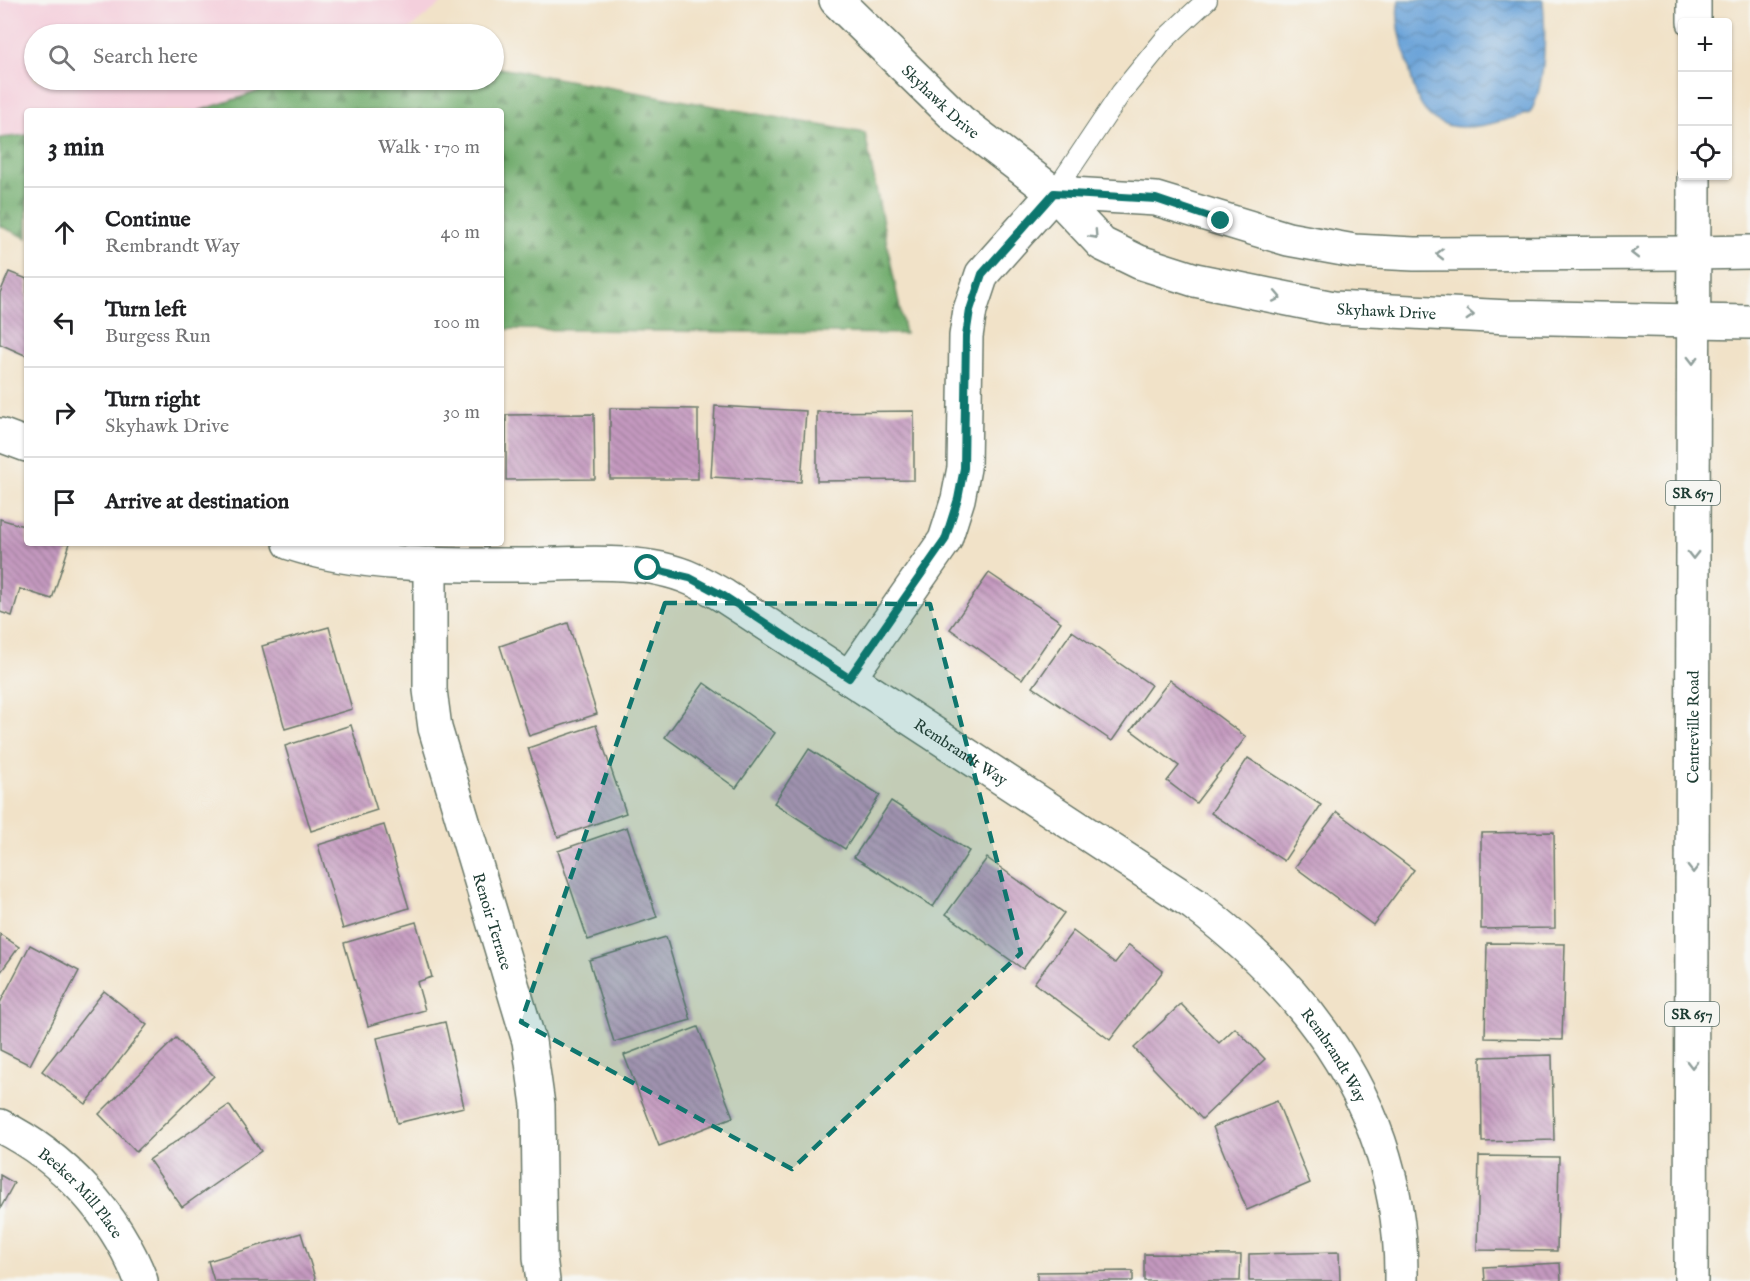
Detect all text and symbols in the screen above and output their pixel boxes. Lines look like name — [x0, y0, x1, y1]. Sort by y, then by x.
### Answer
map controls — [1678, 18, 1732, 180]
button: + — [1678, 18, 1732, 72]
search box — [24, 24, 504, 90]
icon: search — [45, 41, 78, 74]
text: Search here — [93, 43, 198, 71]
street label: Skyhawk Drive — [897, 62, 983, 144]
button: − — [1678, 72, 1732, 126]
button: locate — [1678, 126, 1732, 180]
text: 3 min — [48, 131, 104, 164]
text: Walk · 170 m — [378, 135, 480, 160]
text: Continue — [105, 206, 191, 234]
route end — [1207, 207, 1233, 233]
icon: ahead — [48, 216, 81, 249]
text: 40 m — [441, 220, 480, 245]
one-way arrow — [1087, 229, 1098, 239]
text: Rembrandt Way — [105, 234, 240, 259]
one-way arrow — [1631, 247, 1640, 259]
one-way arrow — [1436, 248, 1445, 260]
one-way arrow — [1271, 290, 1281, 303]
text: Turn left — [105, 296, 187, 324]
street label: Skyhawk Drive — [1336, 300, 1437, 325]
icon: left — [48, 306, 81, 339]
one-way arrow — [1466, 308, 1475, 321]
text: 100 m — [433, 310, 480, 335]
text: Burgess Run — [105, 324, 211, 349]
one-way arrow — [1687, 355, 1699, 364]
text: Turn right — [105, 386, 200, 414]
icon: right — [48, 396, 81, 429]
text: 30 m — [443, 400, 480, 425]
text: Skyhawk Drive — [105, 414, 229, 439]
road number: SR 657 — [1666, 481, 1720, 505]
icon: arrive — [48, 486, 81, 519]
text: Arrive at destination — [105, 488, 289, 516]
one-way arrow — [1687, 550, 1699, 559]
route start — [634, 554, 660, 580]
street label: Centreville Road — [1684, 670, 1705, 784]
street label: Rembrandt Way — [910, 715, 1011, 791]
one-way arrow — [1687, 864, 1699, 873]
street label: Renoir Terrace — [467, 871, 515, 973]
road number: SR 657 — [1665, 1002, 1719, 1026]
street label: Rembrandt Way — [1296, 1005, 1370, 1106]
one-way arrow — [1686, 1059, 1698, 1068]
street label: Beeker Mill Place — [33, 1144, 126, 1243]

